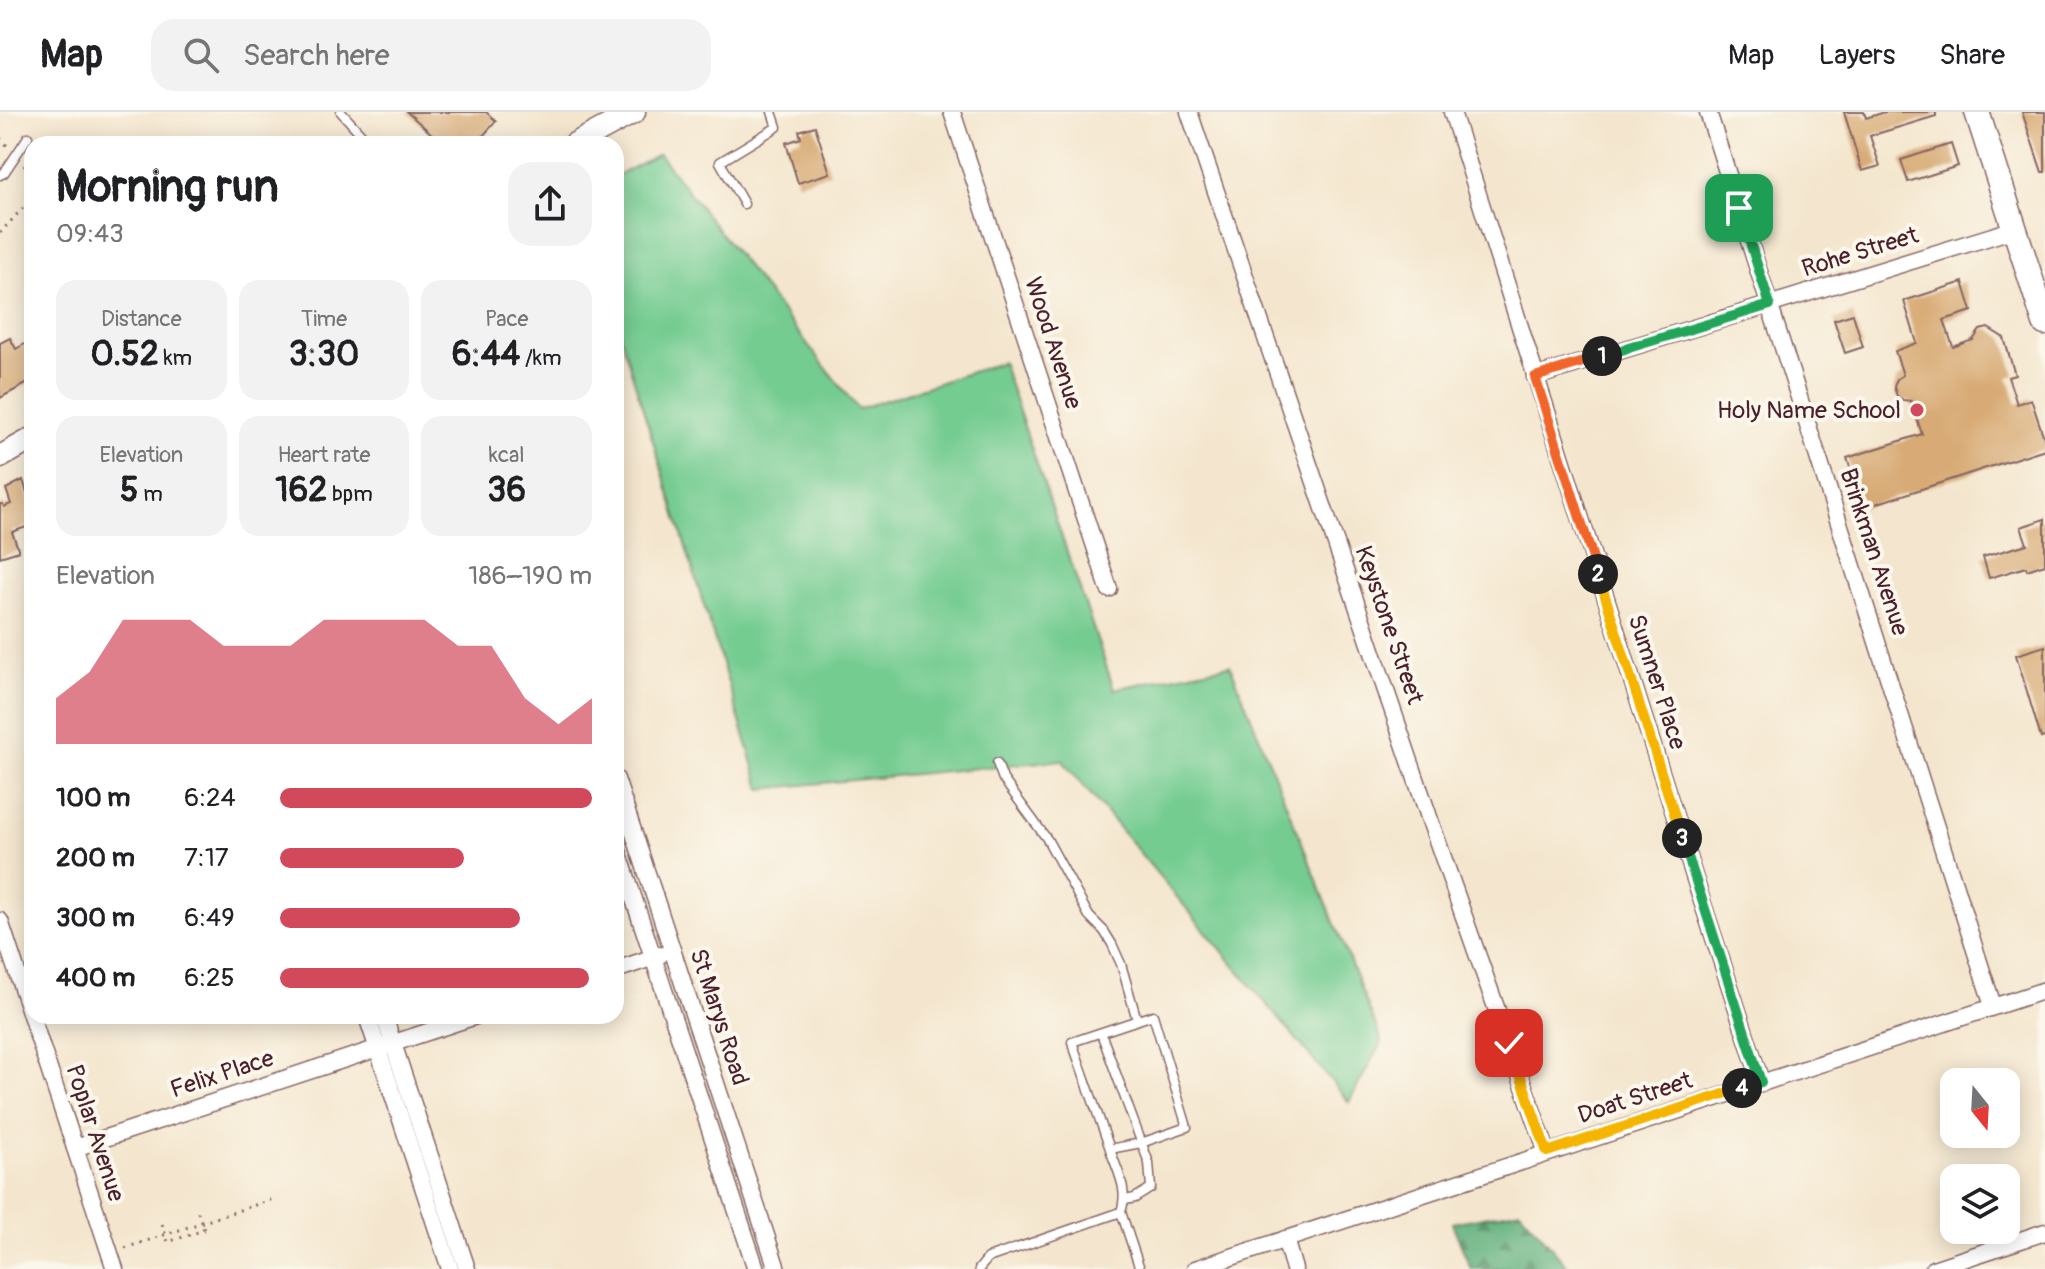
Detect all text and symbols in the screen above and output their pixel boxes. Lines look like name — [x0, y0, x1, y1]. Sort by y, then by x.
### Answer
search box — [151, 19, 711, 91]
text: Map — [40, 31, 103, 79]
icon: search — [179, 33, 223, 77]
text: Search here — [243, 37, 390, 74]
text: Map — [1728, 38, 1774, 73]
text: Layers — [1818, 38, 1895, 73]
text: Share — [1939, 38, 2005, 73]
text: Morning run — [56, 160, 279, 215]
button: share — [508, 162, 592, 246]
pin — [1705, 174, 1773, 242]
icon: arrive — [1717, 186, 1761, 230]
text: 09:43 — [56, 218, 124, 250]
street label: Rohe Street — [1798, 220, 1922, 283]
street label: Wood Avenue — [1018, 273, 1088, 413]
text: Distance — [101, 305, 182, 333]
text: Time — [301, 305, 347, 333]
text: Pace — [485, 305, 528, 333]
text: 0.52 — [91, 333, 159, 376]
text: 3:30 — [289, 333, 359, 376]
text: 6:44 — [452, 333, 520, 376]
pin: 1 — [1582, 336, 1622, 376]
text: 1 — [1598, 342, 1606, 370]
text: km — [159, 344, 192, 372]
text: /km — [520, 344, 562, 372]
place label: Holy Name School — [1717, 396, 1901, 425]
marker: Holy Name School — [1908, 401, 1926, 419]
text: Elevation — [99, 441, 183, 469]
text: Heart rate — [278, 441, 370, 469]
text: kcal — [489, 441, 525, 469]
street label: Brinkman Avenue — [1833, 465, 1915, 639]
text: 5 — [120, 469, 138, 512]
text: 162 — [275, 469, 327, 512]
text: 36 — [487, 469, 526, 512]
text: m — [138, 480, 163, 508]
text: bpm — [327, 480, 373, 508]
street label: Keystone Street — [1348, 542, 1430, 708]
pin: 2 — [1578, 554, 1618, 594]
text: Elevation — [56, 560, 155, 592]
text: 186–190 m — [468, 560, 592, 592]
text: 2 — [1592, 560, 1604, 588]
street label: Sumner Place — [1622, 611, 1692, 753]
text: 100 m — [56, 782, 130, 814]
text: 6:24 — [184, 782, 236, 814]
pin: 3 — [1662, 818, 1702, 858]
text: 3 — [1676, 824, 1688, 852]
text: 200 m — [56, 842, 135, 874]
text: 7:17 — [184, 842, 229, 874]
text: 300 m — [56, 902, 135, 934]
text: 6:49 — [184, 902, 235, 934]
street label: St Marys Road — [683, 945, 755, 1089]
text: 400 m — [56, 962, 135, 994]
text: 6:25 — [184, 962, 235, 994]
pin — [1475, 1009, 1543, 1077]
icon: check — [1487, 1021, 1531, 1065]
street label: Felix Place — [167, 1044, 277, 1104]
street label: Poplar Avenue — [59, 1061, 131, 1205]
street label: Doat Street — [1574, 1066, 1696, 1130]
pin: 4 — [1722, 1068, 1762, 1108]
north arrow — [1940, 1068, 2020, 1148]
map controls — [1940, 1068, 2020, 1244]
text: 4 — [1736, 1074, 1748, 1102]
button: layers — [1940, 1164, 2020, 1244]

